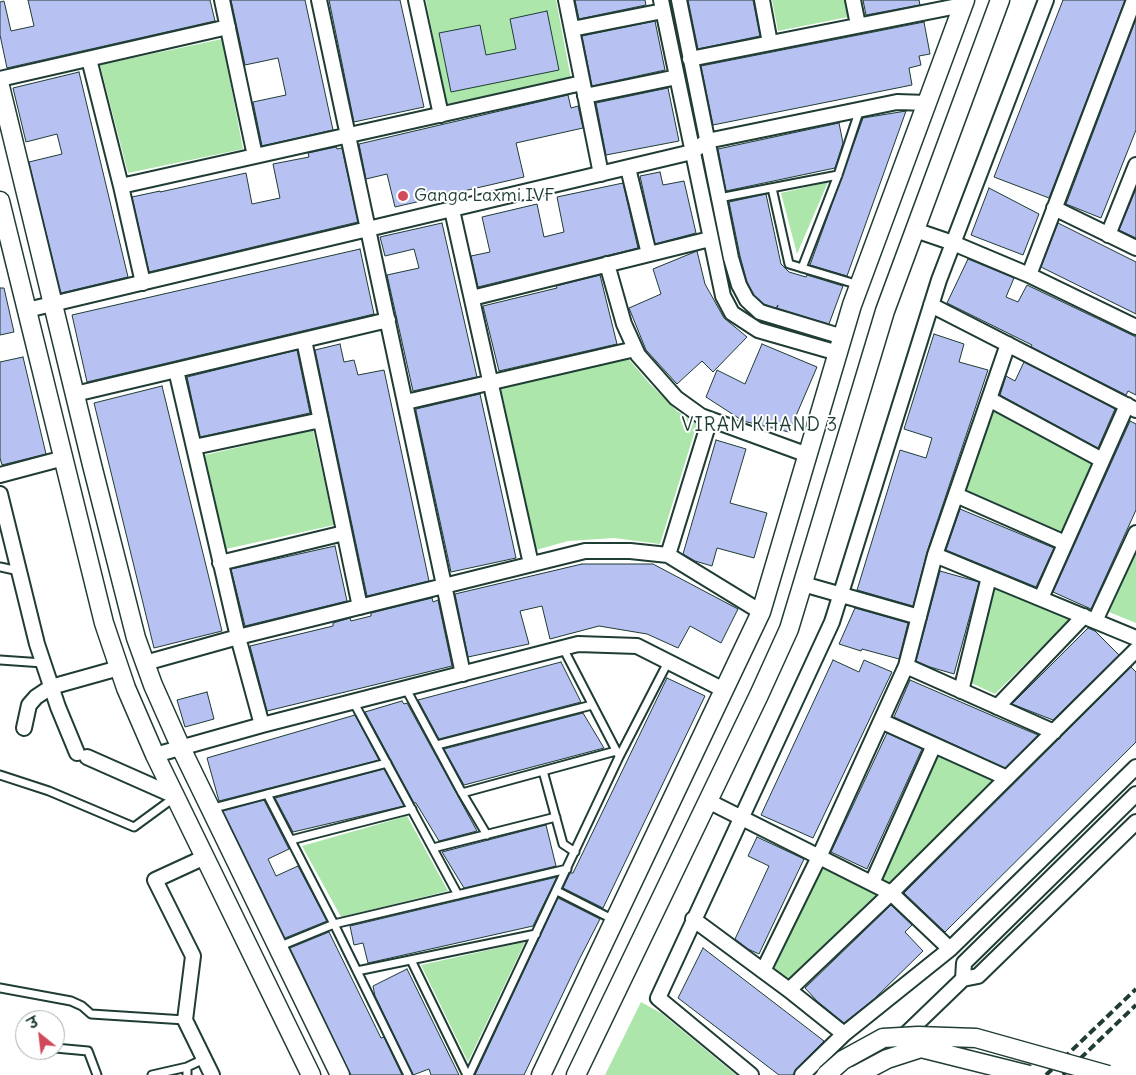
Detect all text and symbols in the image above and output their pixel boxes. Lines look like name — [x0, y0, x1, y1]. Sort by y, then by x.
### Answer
place label: Ganga Laxmi IVF — [414, 185, 554, 207]
marker: Ganga Laxmi IVF — [396, 189, 410, 203]
district label: VIRAM KHAND 3 — [680, 415, 840, 437]
north arrow — [15, 1010, 65, 1060]
text: उ — [25, 1013, 42, 1033]

